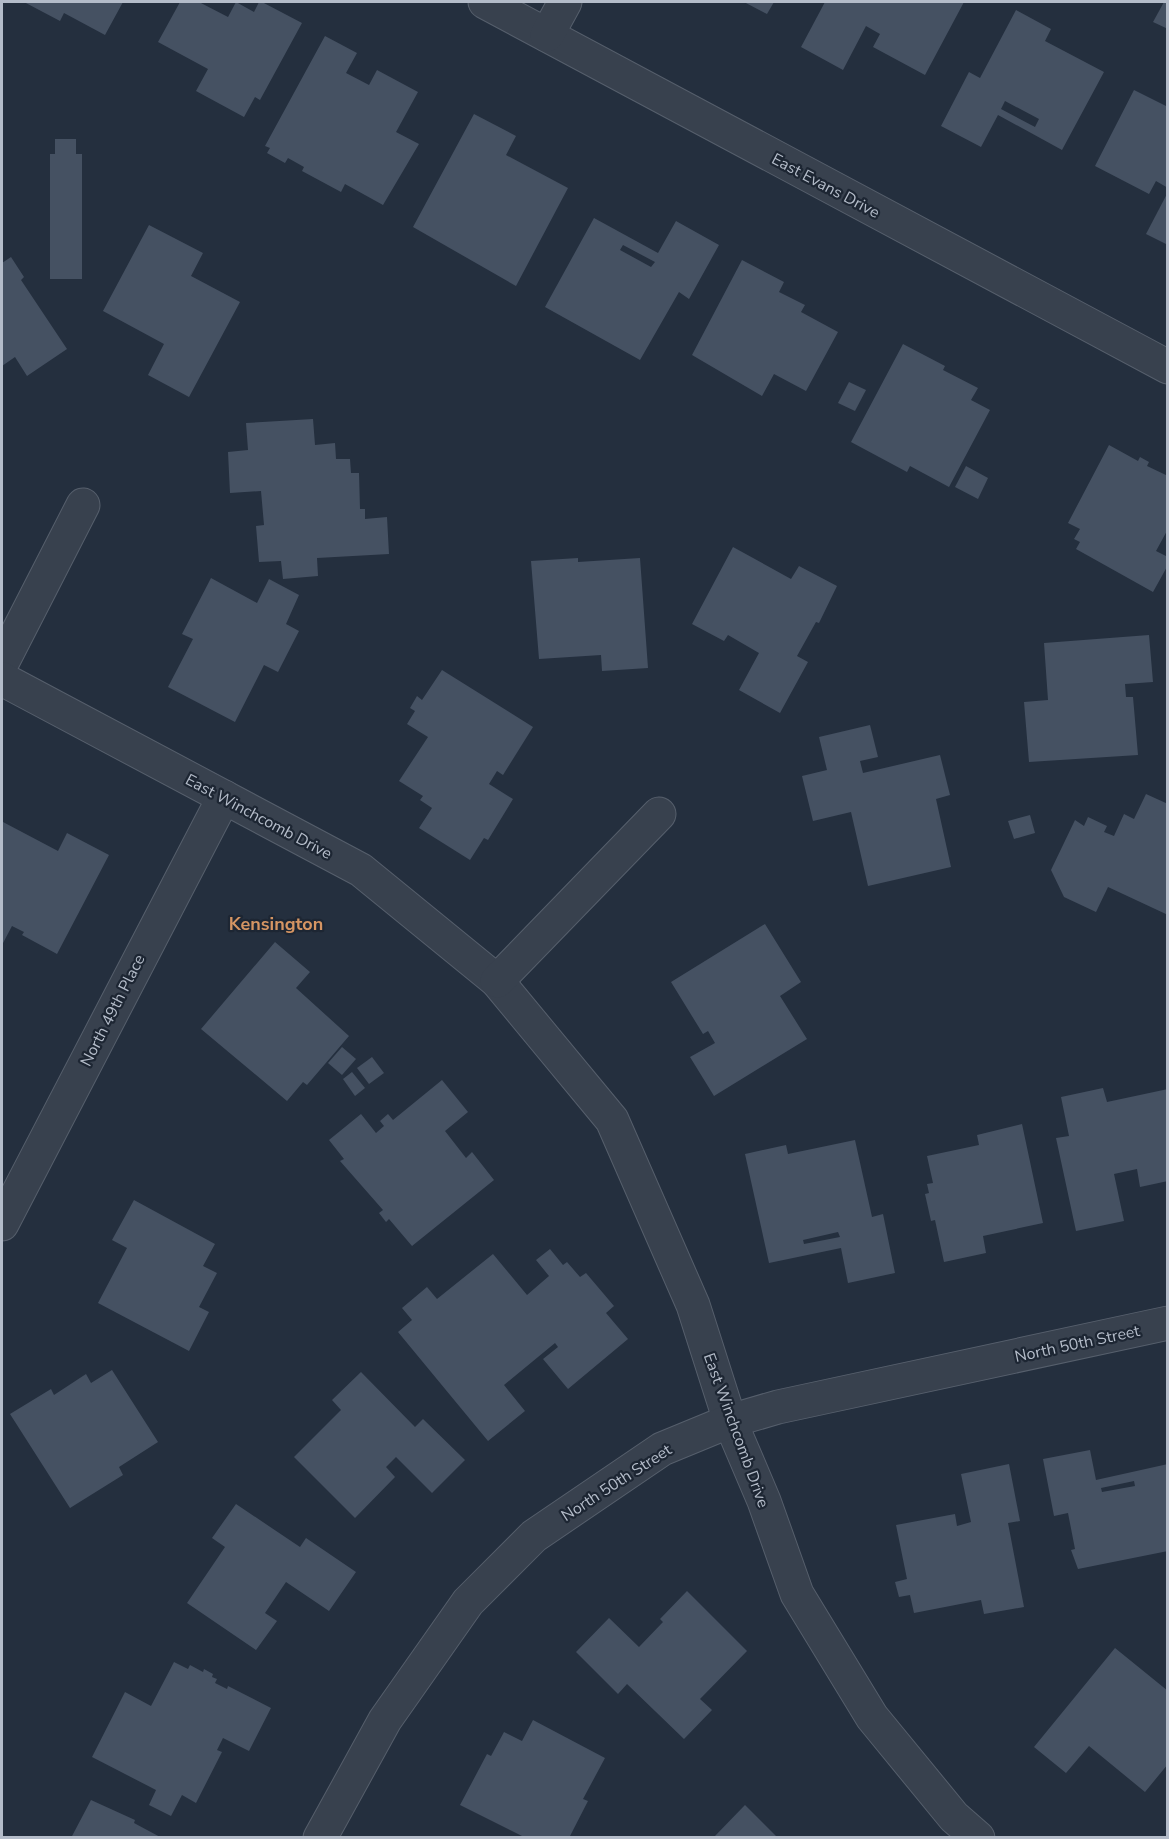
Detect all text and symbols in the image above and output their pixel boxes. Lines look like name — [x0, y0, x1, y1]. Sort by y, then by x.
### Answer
street label: East Evans Drive — [768, 148, 883, 224]
street label: East Winchcomb Drive — [181, 769, 336, 865]
district label: Kensington — [229, 912, 323, 936]
street label: North 49th Place — [75, 951, 151, 1070]
street label: North 50th Street — [1013, 1320, 1142, 1368]
street label: East Winchcomb Drive — [698, 1350, 774, 1511]
street label: North 50th Street — [557, 1439, 676, 1527]

